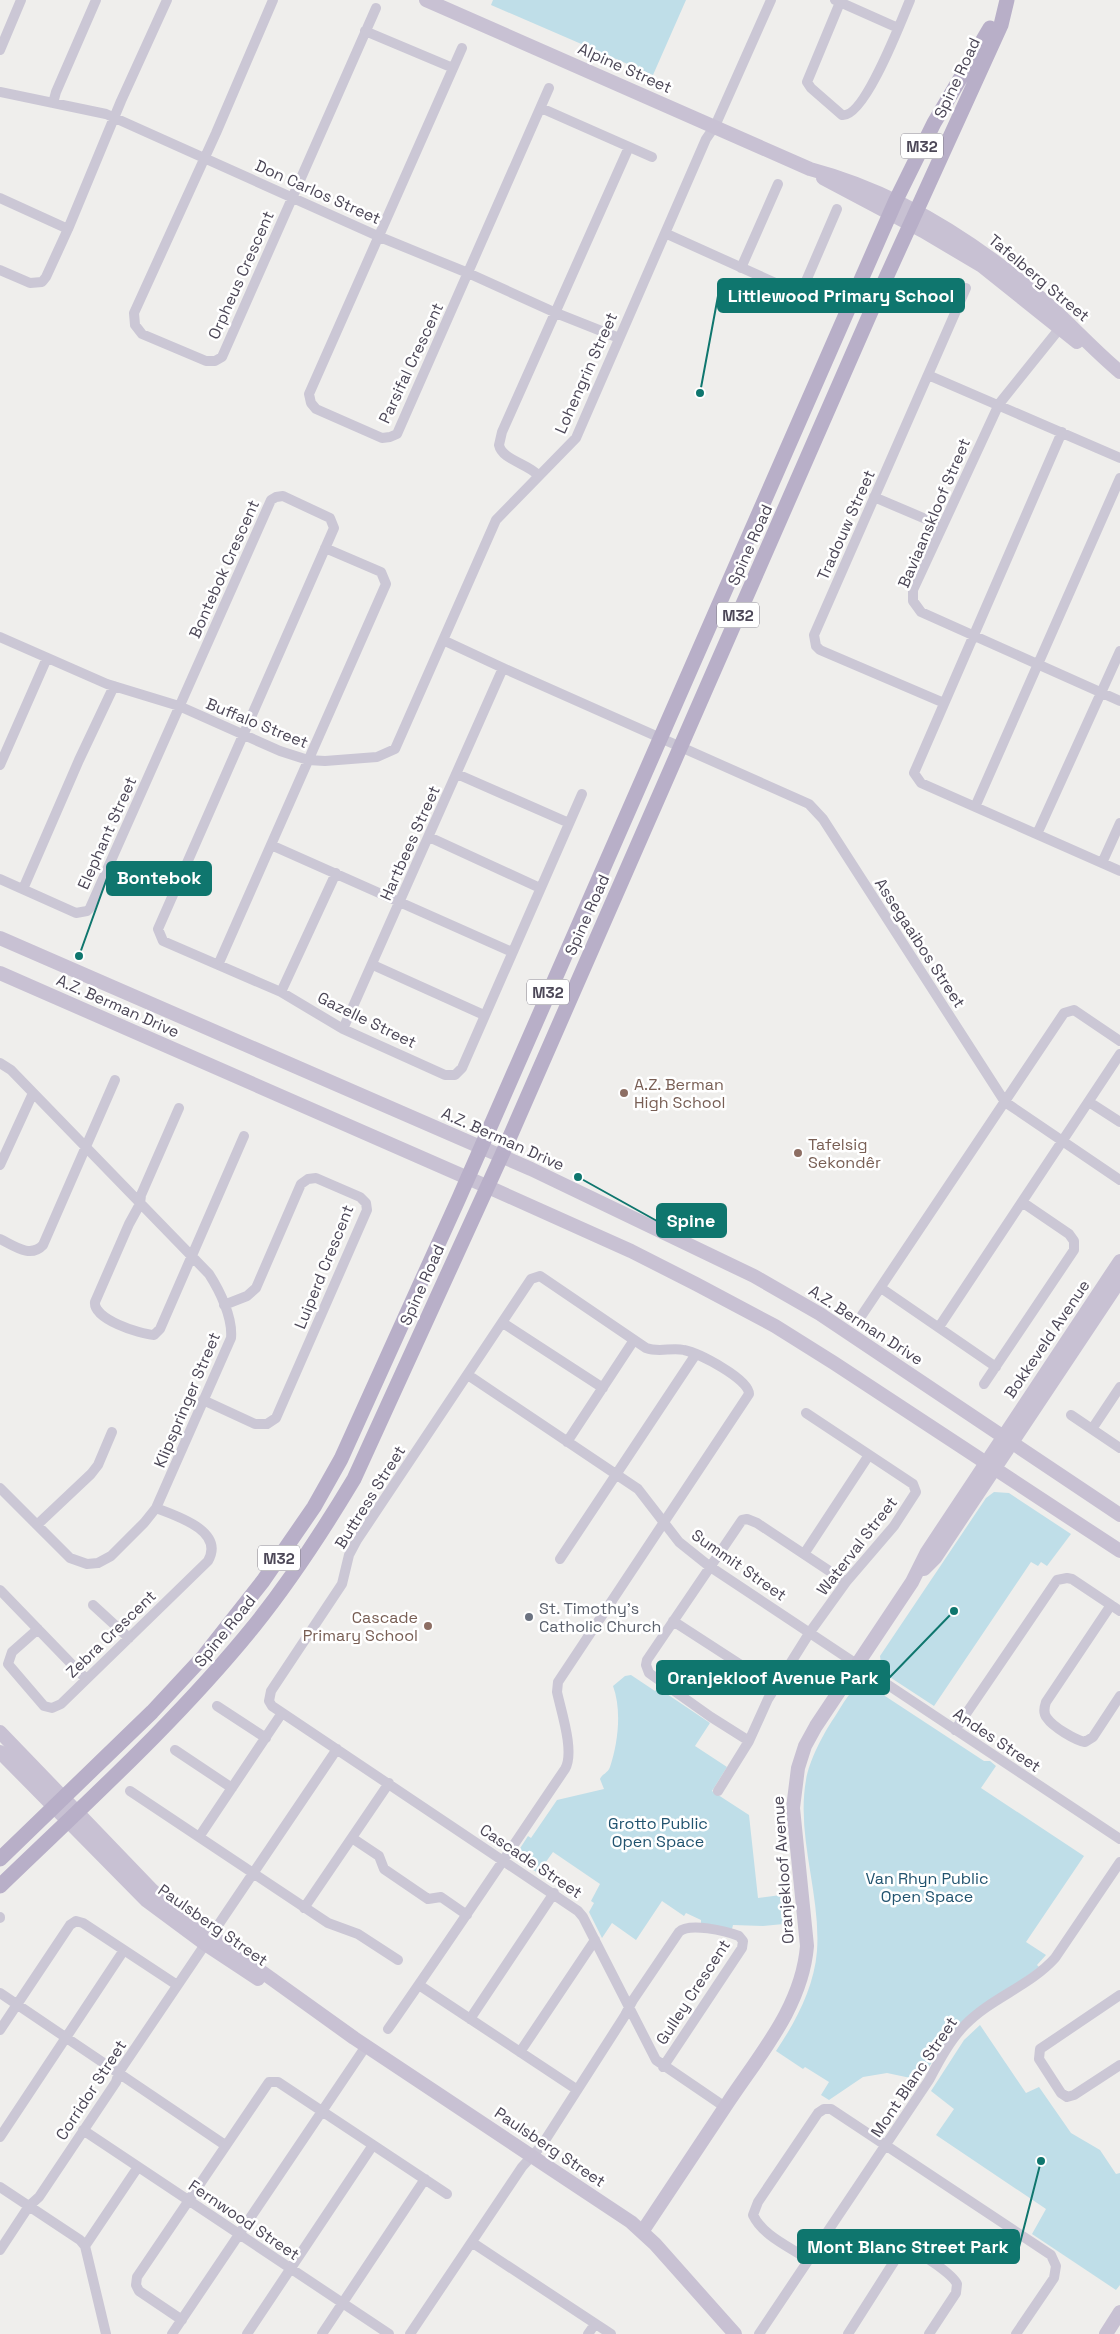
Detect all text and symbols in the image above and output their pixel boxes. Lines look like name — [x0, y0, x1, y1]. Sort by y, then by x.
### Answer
street label: Spine Road — [929, 34, 985, 122]
street label: Alpine Street — [575, 38, 675, 98]
road number: M32 — [901, 134, 943, 158]
street label: Don Carlos Street — [252, 155, 384, 229]
street label: Orpheus Crescent — [203, 207, 279, 343]
street label: Tafelberg Street — [984, 230, 1094, 326]
callout: Littlewood Primary School — [718, 279, 964, 312]
text: Littlewood Primary School — [728, 284, 954, 307]
street label: Parsifal Crescent — [374, 299, 448, 427]
street label: Lohengrin Street — [550, 309, 622, 437]
street label: Baviaanskloof Street — [893, 435, 975, 591]
street label: Tradouw Street — [812, 466, 880, 584]
street label: Bontebok Crescent — [184, 496, 264, 642]
street label: Spine Road — [723, 501, 777, 589]
road number: M32 — [717, 602, 759, 628]
street label: Buffalo Street — [203, 693, 311, 753]
street label: Elephant Street — [73, 773, 141, 893]
street label: Hartbees Street — [375, 782, 445, 904]
callout: Bontebok — [107, 862, 211, 895]
text: Bontebok — [117, 866, 201, 889]
street label: Spine Road — [560, 871, 614, 959]
street label: Assegaaibos Street — [870, 874, 970, 1012]
street label: A.Z. Berman Drive — [53, 970, 183, 1042]
road number: M32 — [527, 980, 569, 1004]
street label: Gazelle Street — [314, 987, 420, 1053]
place label: A.Z. Berman High School — [634, 1074, 725, 1113]
marker: A.Z. Berman High School — [618, 1087, 630, 1099]
street label: A.Z. Berman Drive — [438, 1103, 568, 1175]
place label: Tafelsig Sekondêr — [808, 1134, 881, 1173]
marker: Tafelsig Sekondêr — [792, 1147, 804, 1159]
street label: Luiperd Crescent — [289, 1202, 359, 1332]
callout: Spine — [657, 1204, 726, 1237]
text: Spine — [667, 1209, 715, 1232]
street label: Spine Road — [395, 1241, 449, 1329]
street label: Bokkeveld Avenue — [999, 1276, 1095, 1402]
street label: A.Z. Berman Drive — [805, 1280, 927, 1370]
street label: Klipspringer Street — [149, 1329, 225, 1471]
street label: Buttress Street — [330, 1441, 410, 1553]
street label: Waterval Street — [812, 1492, 902, 1600]
street label: Summit Street — [687, 1524, 791, 1606]
road number: M32 — [258, 1546, 300, 1570]
street label: Zebra Crescent — [61, 1586, 161, 1682]
street label: Spine Road — [190, 1591, 260, 1671]
place label: St. Timothy's Catholic Church — [539, 1598, 661, 1637]
place label: Cascade Primary School — [303, 1607, 418, 1646]
marker: St. Timothy's Catholic Church — [523, 1611, 535, 1623]
marker: Cascade Primary School — [422, 1620, 434, 1632]
callout: Oranjekloof Avenue Park — [657, 1661, 889, 1694]
text: Oranjekloof Avenue Park — [667, 1666, 879, 1689]
street label: Andes Street — [949, 1703, 1045, 1777]
street label: Oranjekloof Avenue — [767, 1795, 799, 1945]
park label: Grotto Public Open Space — [608, 1813, 708, 1852]
street label: Cascade Street — [476, 1819, 586, 1903]
park label: Van Rhyn Public Open Space — [865, 1868, 989, 1907]
street label: Paulsberg Street — [154, 1879, 272, 1971]
street label: Gulley Crescent — [651, 1935, 735, 2049]
street label: Mont Blanc Street — [866, 2013, 962, 2141]
street label: Corridor Street — [51, 2036, 131, 2144]
street label: Paulsberg Street — [491, 2102, 609, 2192]
street label: Fernwood Street — [184, 2175, 304, 2265]
callout: Mont Blanc Street Park — [798, 2230, 1019, 2263]
text: Mont Blanc Street Park — [807, 2235, 1009, 2258]

